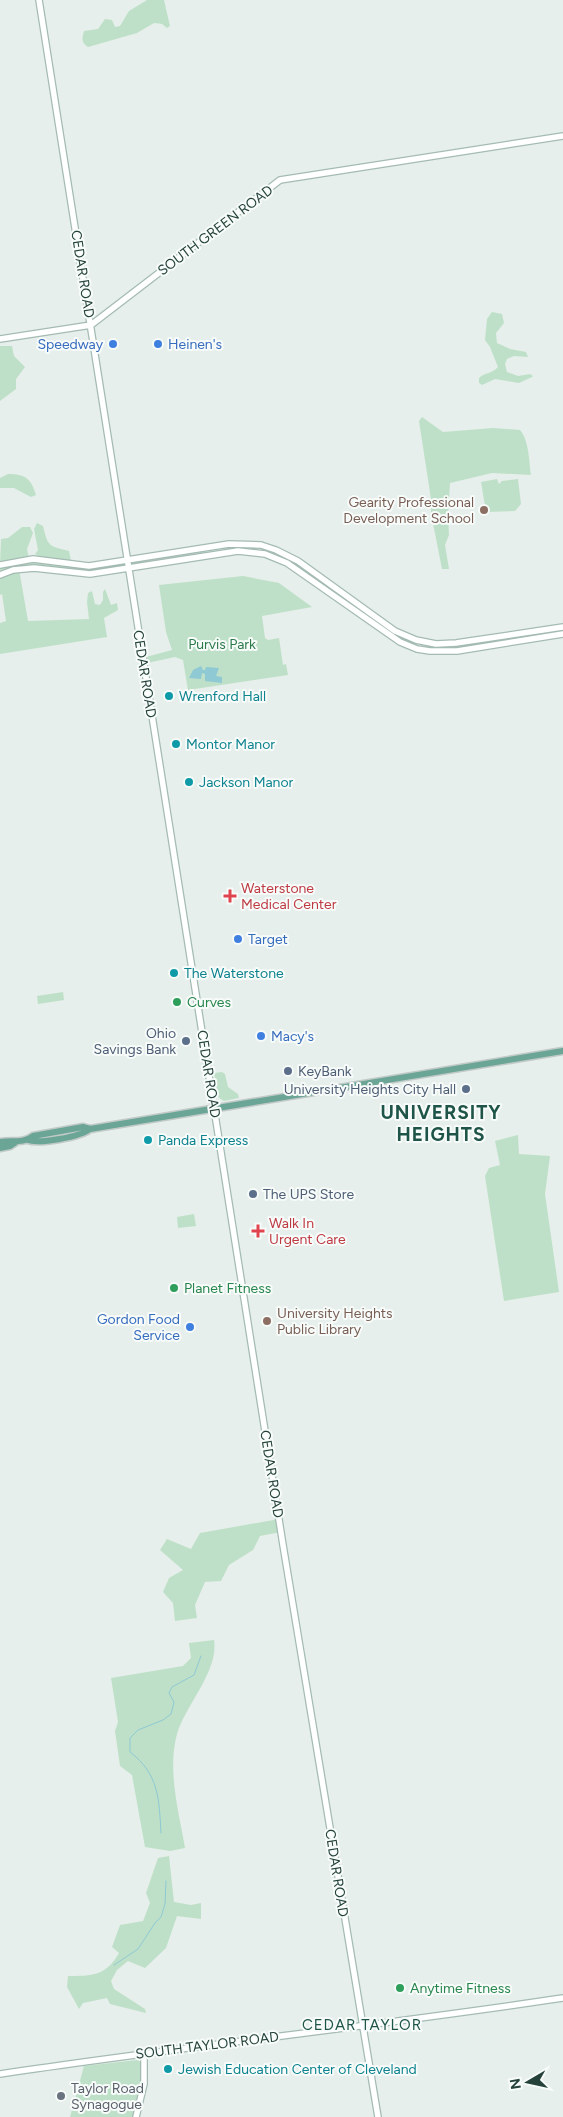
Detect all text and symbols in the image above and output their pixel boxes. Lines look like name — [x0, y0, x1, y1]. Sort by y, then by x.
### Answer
street label: SOUTH GREEN ROAD — [154, 181, 276, 279]
street label: CEDAR ROAD — [67, 229, 98, 319]
place label: Speedway — [37, 336, 104, 353]
place label: Heinen's — [168, 336, 222, 353]
marker: Speedway — [107, 338, 119, 350]
marker: Heinen's — [152, 338, 164, 350]
place label: Gearity Professional Development School — [343, 494, 474, 527]
marker: Gearity Professional Development School — [478, 504, 490, 516]
street label: CEDAR ROAD — [129, 629, 160, 719]
park label: Purvis Park — [188, 636, 256, 653]
place label: Wrenford Hall — [179, 688, 266, 705]
marker: Wrenford Hall — [163, 690, 175, 702]
place label: Montor Manor — [186, 736, 275, 753]
marker: Montor Manor — [170, 738, 182, 750]
place label: Jackson Manor — [199, 774, 294, 791]
marker: Jackson Manor — [183, 776, 195, 788]
place label: Waterstone Medical Center — [241, 880, 337, 913]
marker: Waterstone Medical Center — [223, 889, 237, 903]
place label: Target — [248, 931, 288, 948]
marker: Target — [232, 933, 244, 945]
place label: The Waterstone — [184, 965, 284, 982]
marker: The Waterstone — [168, 967, 180, 979]
place label: Curves — [187, 994, 231, 1011]
marker: Curves — [171, 996, 183, 1008]
place label: Ohio Savings Bank — [94, 1025, 176, 1058]
place label: Macy's — [271, 1028, 314, 1045]
street label: CEDAR ROAD — [193, 1029, 224, 1119]
marker: Macy's — [255, 1030, 267, 1042]
marker: Ohio Savings Bank — [180, 1035, 192, 1047]
place label: KeyBank — [298, 1063, 352, 1080]
marker: KeyBank — [282, 1065, 294, 1077]
place label: University Heights City Hall — [284, 1081, 456, 1098]
marker: University Heights City Hall — [460, 1083, 472, 1095]
district label: UNIVERSITY HEIGHTS — [380, 1101, 502, 1146]
place label: Panda Express — [158, 1132, 248, 1149]
marker: Panda Express — [142, 1134, 154, 1146]
place label: The UPS Store — [263, 1186, 354, 1203]
marker: The UPS Store — [247, 1188, 259, 1200]
place label: Walk In Urgent Care — [269, 1215, 346, 1248]
marker: Walk In Urgent Care — [251, 1224, 265, 1238]
place label: Planet Fitness — [184, 1280, 271, 1297]
marker: Planet Fitness — [168, 1282, 180, 1294]
place label: University Heights Public Library — [277, 1305, 393, 1338]
place label: Gordon Food Service — [97, 1311, 180, 1344]
marker: University Heights Public Library — [261, 1315, 273, 1327]
marker: Gordon Food Service — [184, 1321, 196, 1333]
street label: CEDAR ROAD — [256, 1429, 287, 1519]
street label: CEDAR ROAD — [321, 1828, 352, 1918]
place label: Anytime Fitness — [410, 1980, 511, 1997]
marker: Anytime Fitness — [394, 1982, 406, 1994]
district label: CEDAR TAYLOR — [302, 2016, 422, 2034]
street label: SOUTH TAYLOR ROAD — [134, 2028, 280, 2063]
north arrow — [503, 2057, 553, 2107]
place label: Jewish Education Center of Cleveland — [178, 2061, 417, 2078]
marker: Jewish Education Center of Cleveland — [162, 2063, 174, 2075]
text: N — [506, 2077, 525, 2091]
place label: Taylor Road Synagogue — [71, 2080, 144, 2113]
marker: Taylor Road Synagogue — [55, 2090, 67, 2102]

